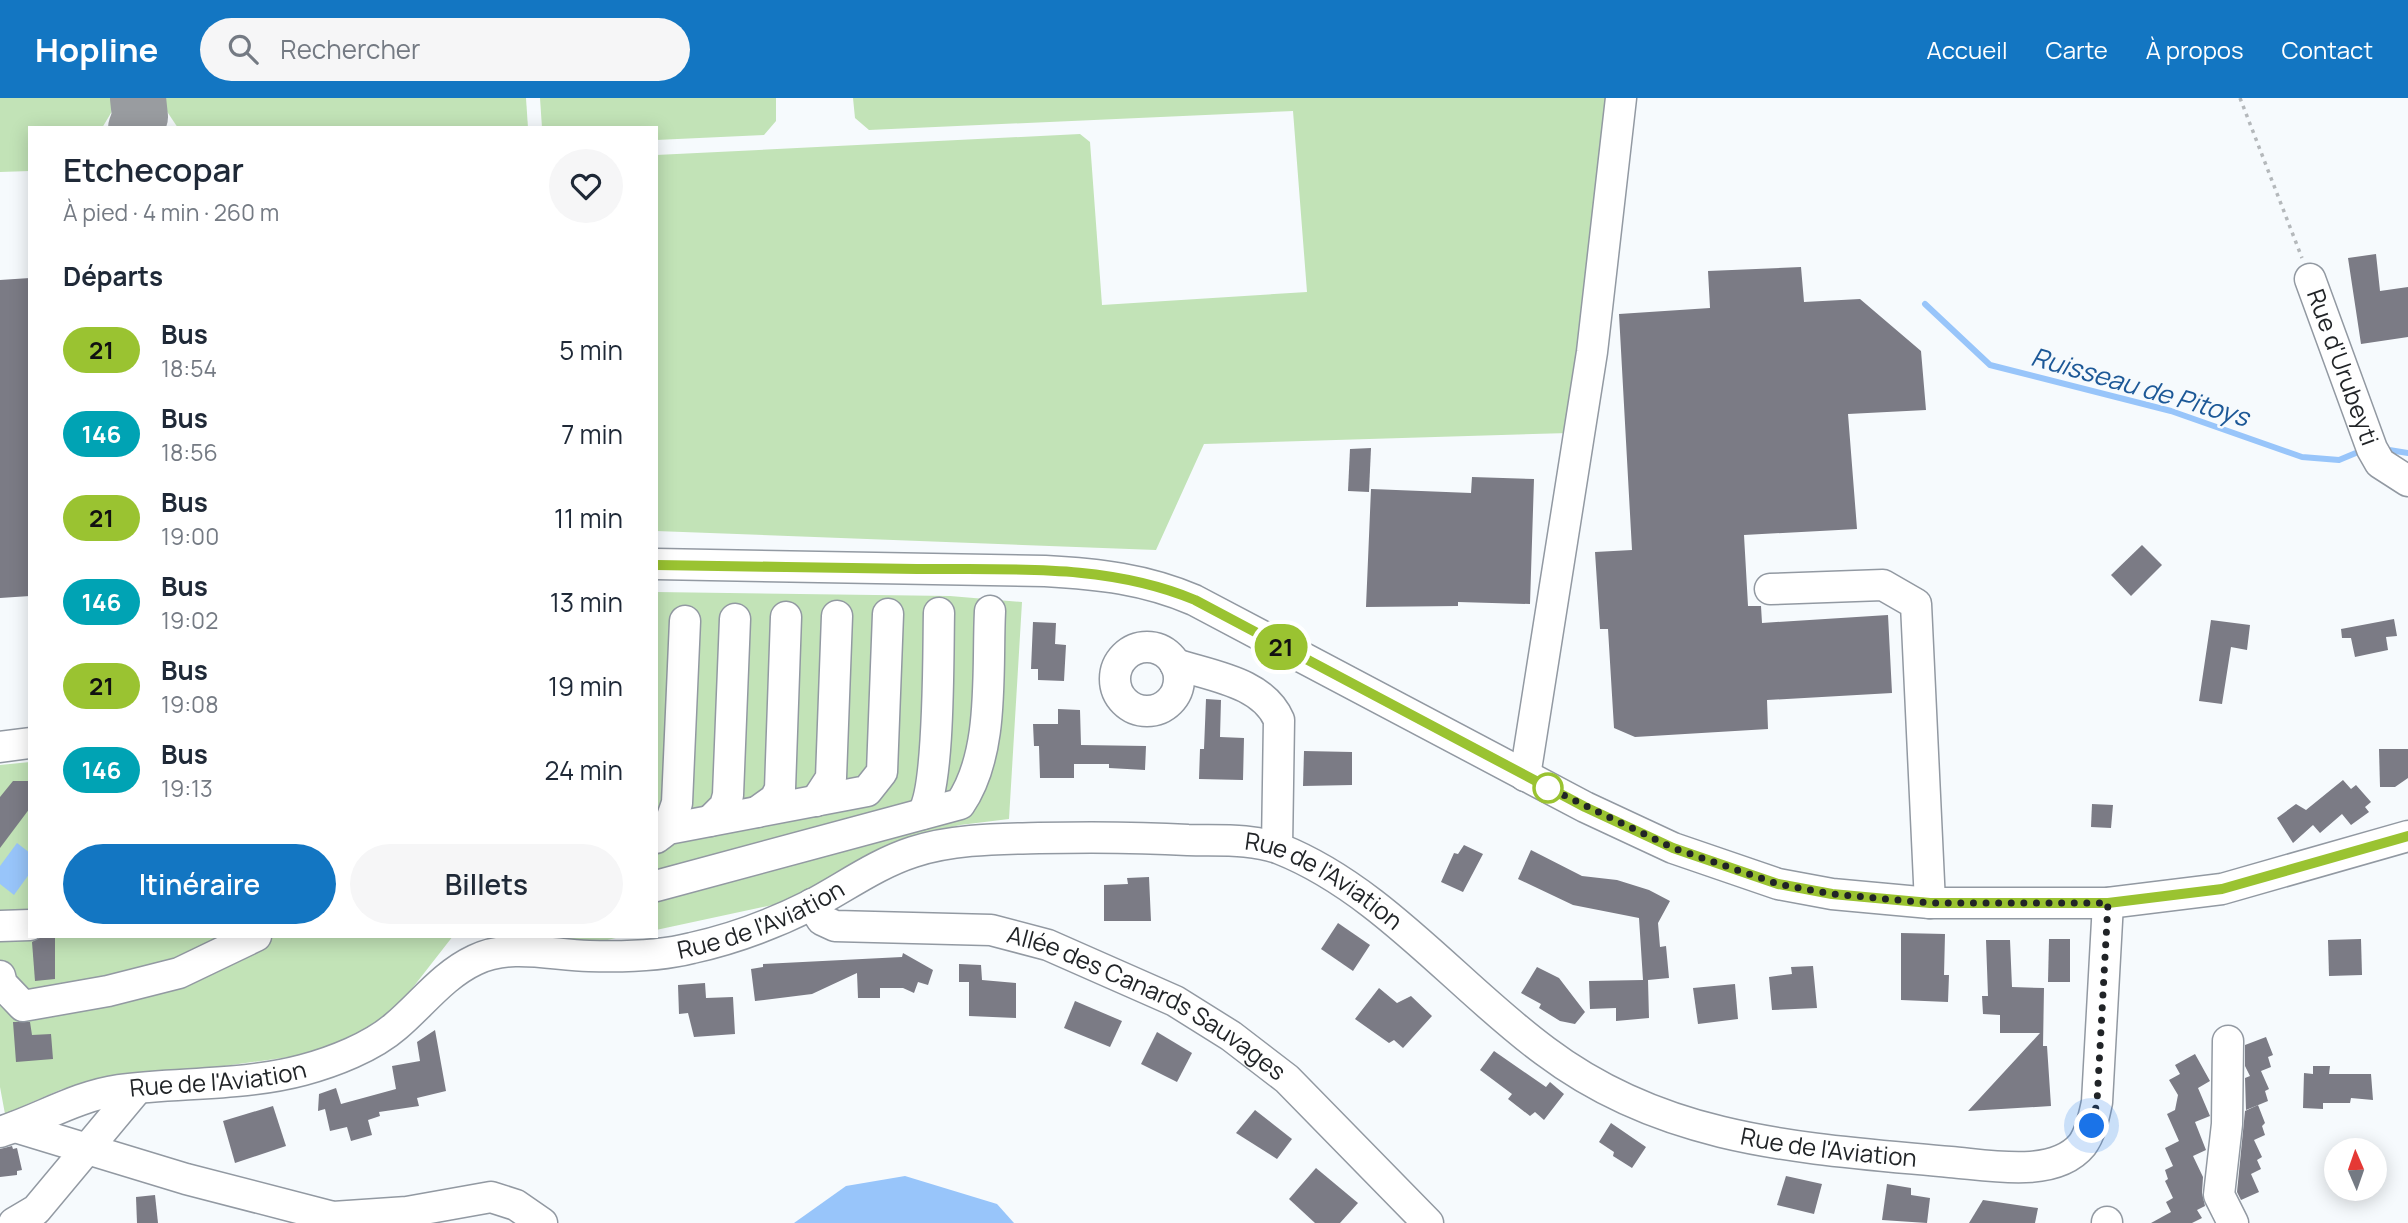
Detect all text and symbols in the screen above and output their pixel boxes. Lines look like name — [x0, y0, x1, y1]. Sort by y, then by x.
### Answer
search box — [200, 18, 690, 81]
text: Hopline — [35, 27, 158, 72]
icon: search — [224, 30, 262, 68]
text: Rechercher — [280, 31, 420, 67]
text: Accueil — [1927, 33, 2007, 66]
text: Carte — [2045, 33, 2108, 66]
text: À propos — [2146, 33, 2244, 66]
text: Contact — [2282, 33, 2373, 66]
text: Etchecopar — [63, 147, 244, 192]
button: heart — [549, 149, 623, 223]
text: À pied · 4 min · 260 m — [63, 196, 279, 228]
text: Départs — [63, 258, 163, 294]
street label: Rue d'Urubeyti — [2300, 284, 2387, 450]
text: Bus — [161, 316, 208, 352]
text: 5 min — [559, 332, 623, 368]
text: 21 — [89, 333, 114, 366]
water label: Ruisseau de Pitoys — [2027, 338, 2256, 435]
text: 18:54 — [161, 352, 217, 384]
text: Bus — [161, 400, 208, 436]
text: 7 min — [561, 416, 623, 452]
text: 146 — [81, 417, 122, 450]
text: 18:56 — [161, 436, 218, 468]
text: Bus — [161, 484, 208, 520]
text: 11 min — [554, 500, 623, 536]
text: 21 — [89, 501, 114, 534]
text: 19:00 — [161, 520, 219, 552]
text: Bus — [161, 568, 208, 604]
text: 13 min — [550, 584, 623, 620]
text: 146 — [81, 585, 122, 618]
text: 19:02 — [161, 604, 218, 636]
line badge: 21 — [1250, 624, 1312, 670]
text: 21 — [1269, 630, 1293, 663]
text: Bus — [161, 652, 208, 688]
text: 19 min — [548, 668, 623, 704]
text: 21 — [89, 669, 114, 702]
text: 19:08 — [161, 688, 219, 720]
text: Bus — [161, 736, 208, 772]
text: 24 min — [545, 752, 623, 788]
text: 146 — [81, 753, 122, 786]
text: 19:13 — [161, 772, 213, 804]
unlabelled marker — [1533, 773, 1563, 803]
street label: Rue de l'Aviation — [1243, 823, 1410, 936]
button: Itinéraire — [63, 844, 336, 924]
button: Billets — [350, 844, 623, 924]
street label: Rue de l'Aviation — [674, 872, 850, 966]
street label: Allée des Canards Sauvages — [1004, 917, 1293, 1087]
street label: Rue de l'Aviation — [128, 1052, 310, 1104]
your location — [2074, 1108, 2109, 1143]
street label: Rue de l'Aviation — [1738, 1119, 1918, 1174]
north arrow — [2324, 1138, 2387, 1200]
map controls — [2324, 1138, 2387, 1201]

